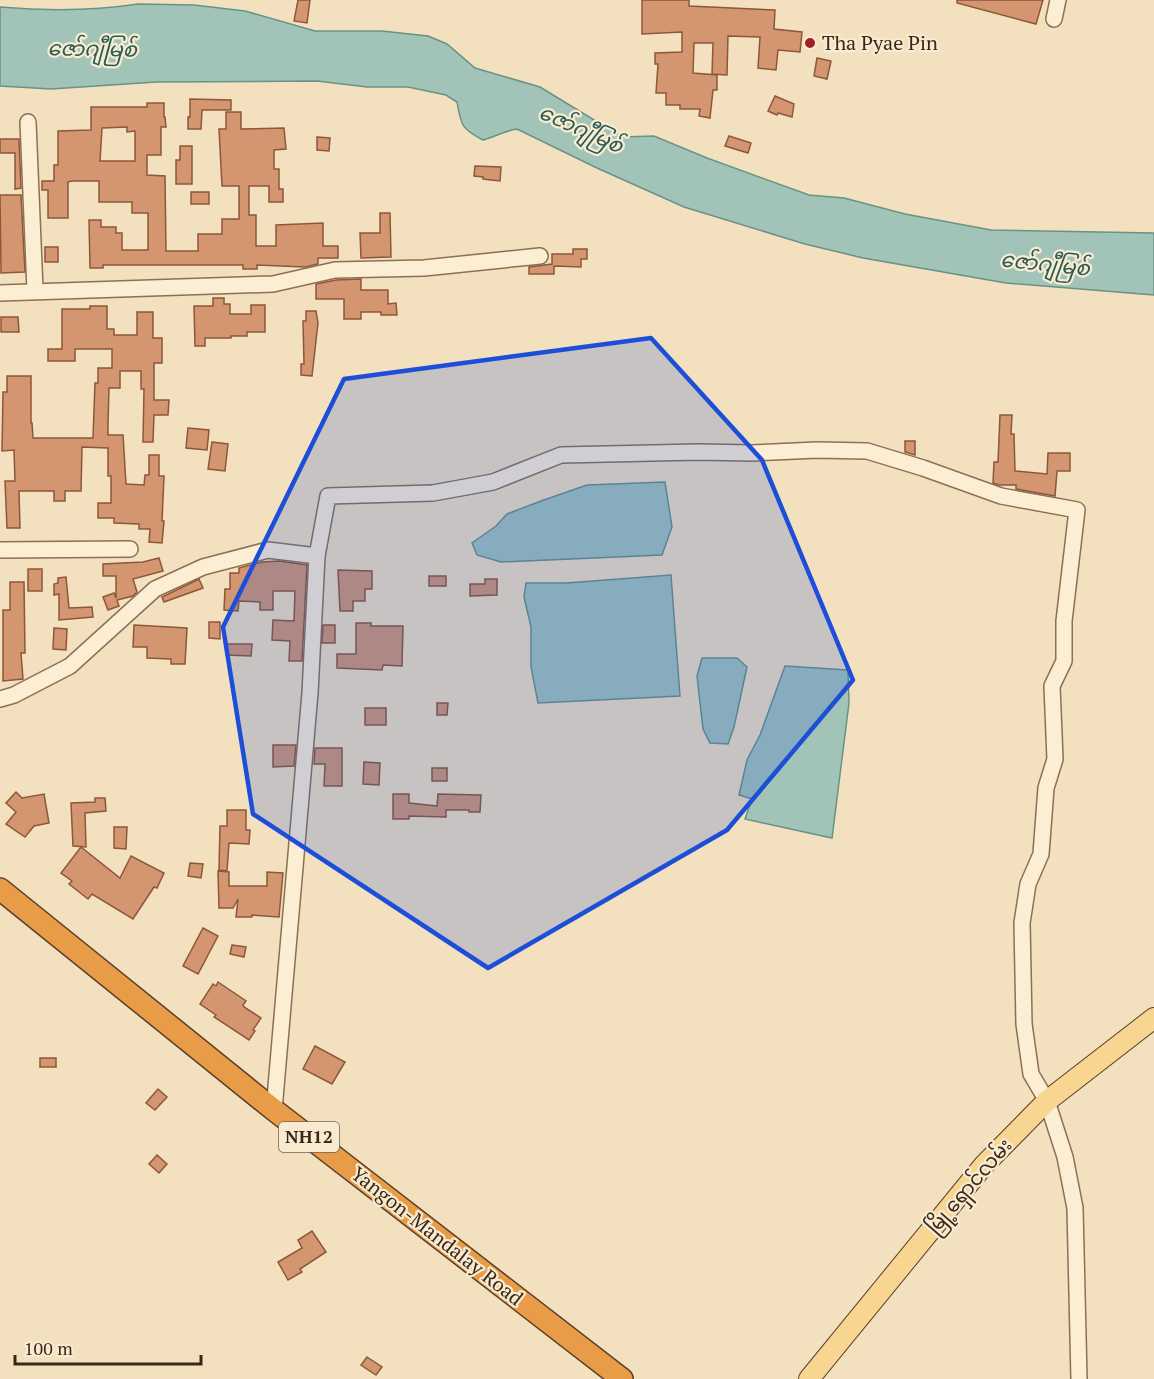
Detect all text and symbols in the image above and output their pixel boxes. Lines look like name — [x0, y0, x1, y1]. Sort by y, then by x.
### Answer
place label: Tha Pyae Pin — [822, 29, 938, 56]
water label: ဇော်ဂျီမြစ် — [47, 33, 138, 67]
marker: Tha Pyae Pin — [803, 36, 817, 50]
water label: ဇော်ဂျီမြစ် — [533, 97, 629, 163]
water label: ဇော်ဂျီမြစ် — [999, 244, 1092, 286]
road number: NH12 — [279, 1122, 339, 1152]
street label: မြို့ရှောင်လမ်း — [920, 1132, 1021, 1242]
street label: Yangon-Mandalay Road — [346, 1160, 529, 1311]
scale bar — [15, 1328, 201, 1366]
text: 100 m — [24, 1336, 73, 1360]

